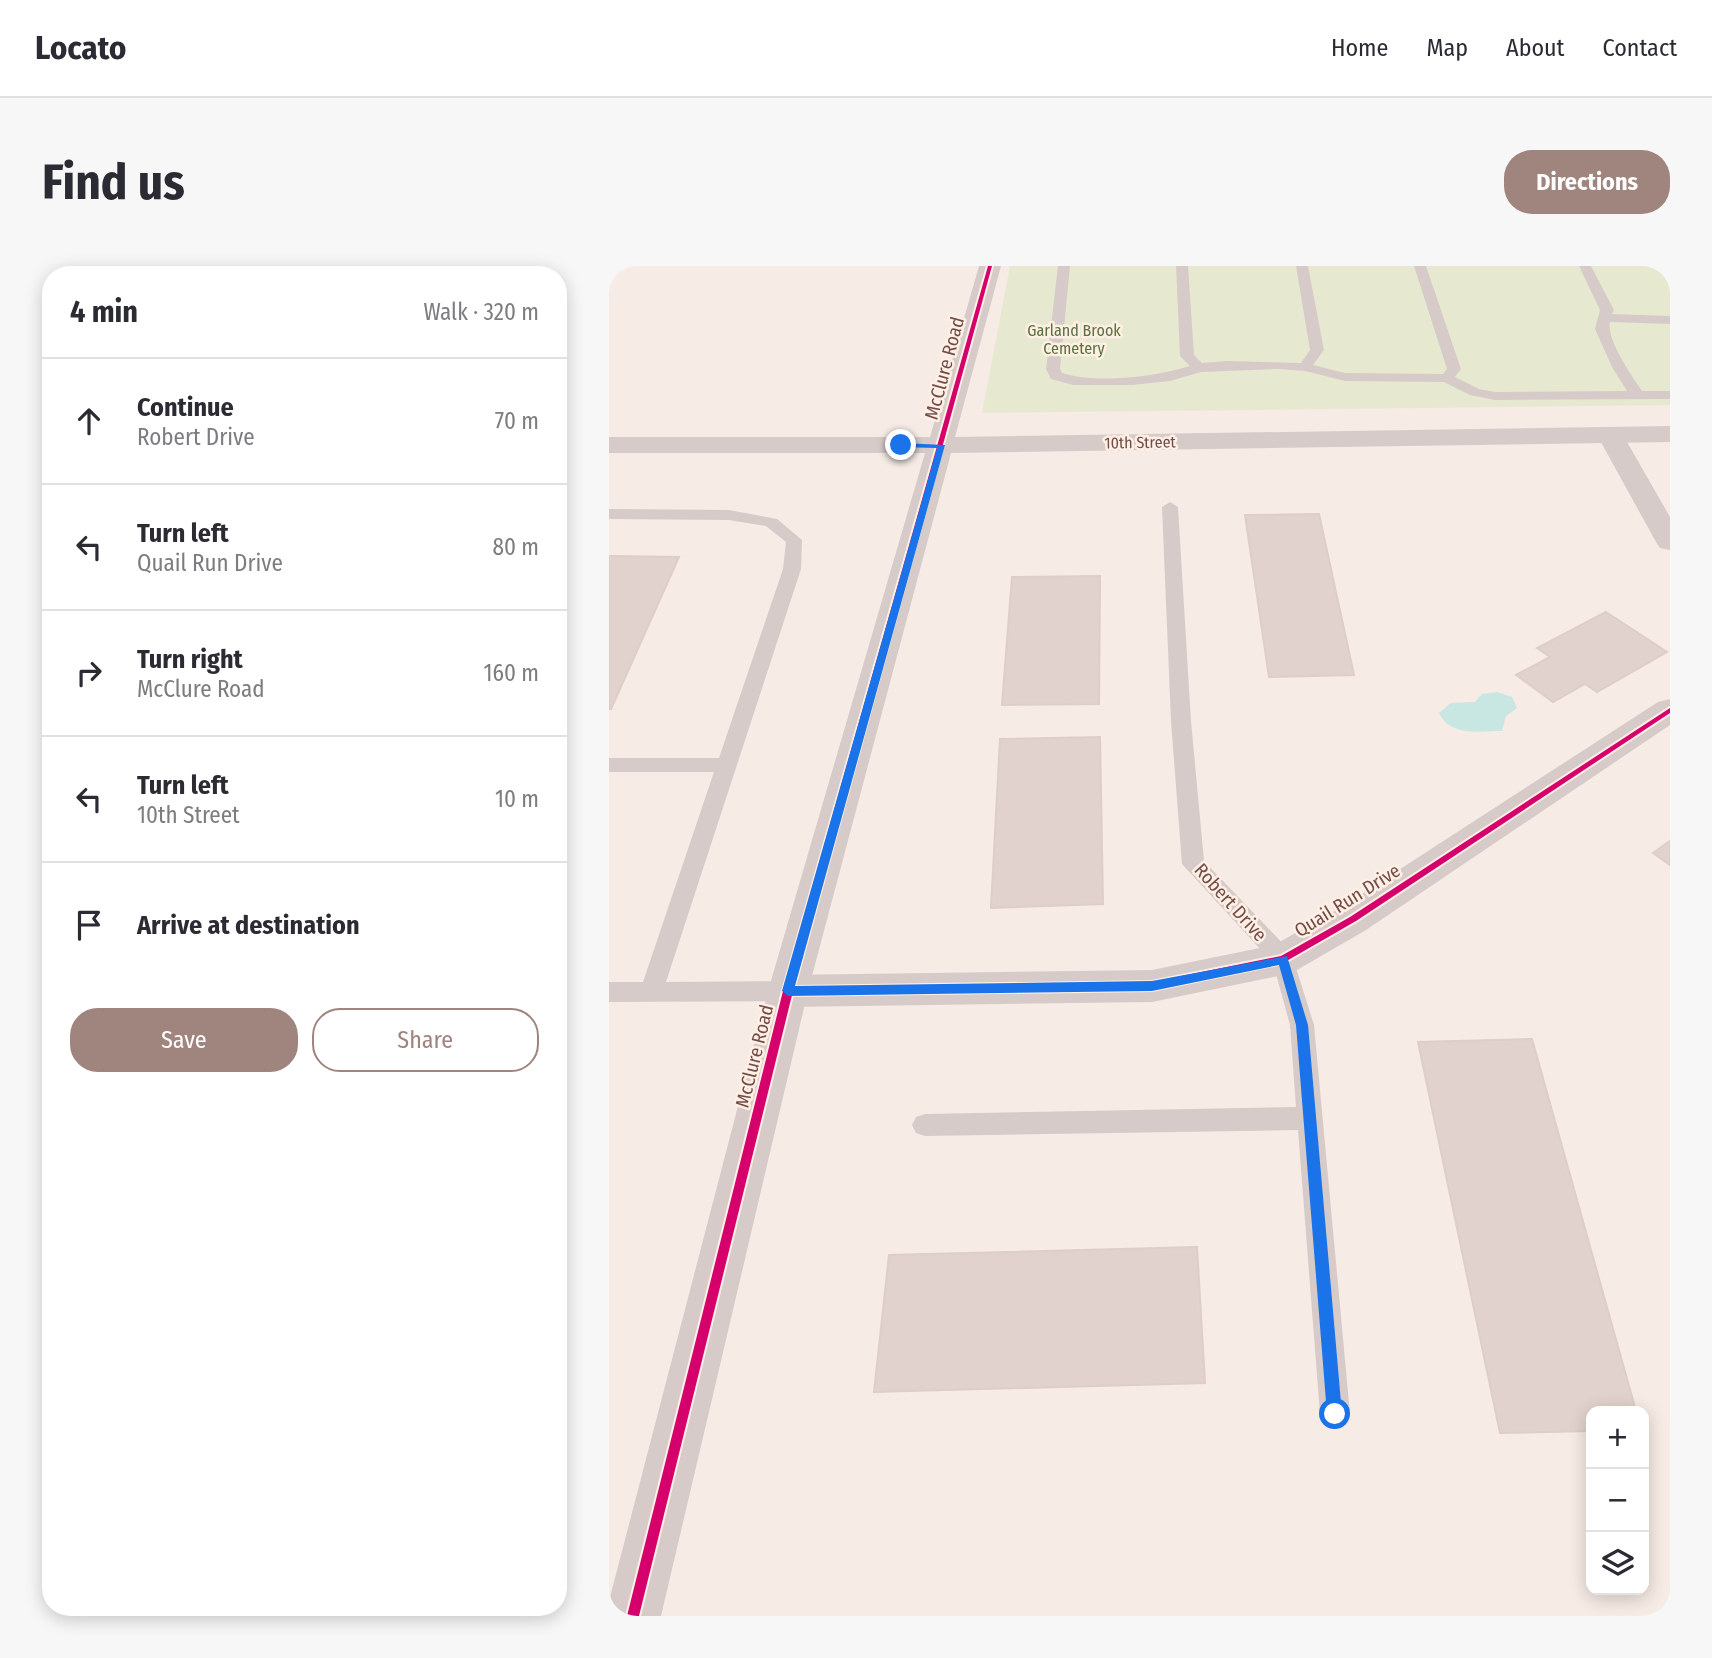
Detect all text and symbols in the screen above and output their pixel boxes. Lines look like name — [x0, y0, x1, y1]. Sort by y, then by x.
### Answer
text: Locato — [35, 28, 126, 68]
text: Home — [1331, 34, 1388, 62]
text: Map — [1426, 34, 1468, 62]
text: About — [1506, 34, 1564, 62]
text: Contact — [1602, 34, 1677, 62]
button: Directions — [1504, 150, 1670, 214]
text: Find us — [42, 153, 185, 212]
text: 4 min — [70, 294, 138, 330]
text: Walk · 320 m — [424, 298, 539, 326]
street label: McClure Road — [920, 314, 969, 422]
park label: Garland Brook Cemetery — [1027, 321, 1121, 358]
text: Continue — [137, 392, 234, 423]
icon: ahead — [70, 402, 108, 440]
text: 70 m — [495, 407, 539, 435]
text: Robert Drive — [137, 423, 255, 451]
route end — [885, 429, 916, 460]
street label: 10th Street — [1104, 432, 1177, 453]
text: Turn left — [137, 518, 229, 549]
icon: left — [70, 528, 108, 566]
text: 80 m — [492, 533, 539, 561]
text: Quail Run Drive — [137, 549, 283, 577]
text: Turn right — [137, 644, 243, 675]
icon: right — [70, 654, 108, 692]
text: 160 m — [484, 659, 539, 687]
text: McClure Road — [137, 675, 265, 703]
text: Turn left — [137, 770, 229, 801]
icon: left — [70, 780, 108, 818]
text: 10 m — [495, 785, 539, 813]
text: 10th Street — [137, 801, 240, 829]
street label: Robert Drive — [1190, 859, 1272, 946]
street label: Quail Run Drive — [1290, 859, 1404, 942]
icon: arrive — [70, 906, 108, 944]
text: Arrive at destination — [137, 910, 360, 941]
street label: McClure Road — [731, 1002, 778, 1110]
button: Save — [70, 1008, 298, 1072]
button: Share — [312, 1008, 539, 1072]
route start — [1319, 1398, 1350, 1429]
map controls — [1586, 1406, 1649, 1595]
button: + — [1586, 1406, 1649, 1469]
button: − — [1586, 1469, 1649, 1532]
button: layers — [1586, 1532, 1649, 1595]

